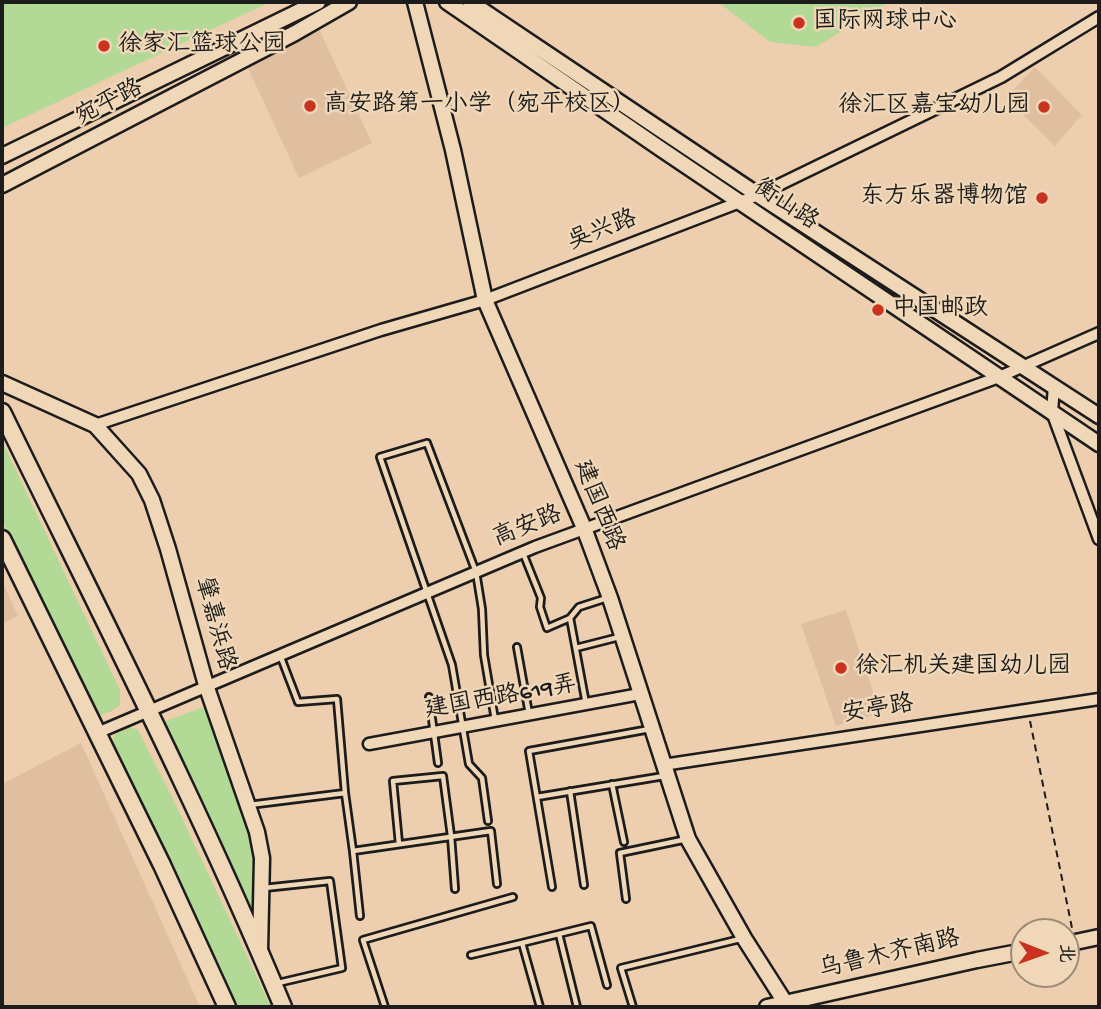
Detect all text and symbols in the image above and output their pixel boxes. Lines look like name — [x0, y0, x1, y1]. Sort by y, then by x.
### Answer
place label: 国际网球中心 — [813, 9, 957, 37]
marker: 国际网球中心 — [791, 15, 807, 31]
place label: 徐家汇篮球公园 — [118, 32, 286, 60]
marker: 徐家汇篮球公园 — [96, 38, 112, 54]
street label: 宛平路 — [71, 75, 149, 133]
place label: 高安路第一小学（宛平校区） — [324, 92, 636, 120]
place label: 徐汇区嘉宝幼儿园 — [838, 93, 1030, 121]
marker: 高安路第一小学（宛平校区） — [302, 98, 318, 114]
marker: 徐汇区嘉宝幼儿园 — [1036, 99, 1052, 115]
street label: 衡山路 — [747, 174, 823, 238]
place label: 东方乐器博物馆 — [860, 184, 1028, 212]
marker: 东方乐器博物馆 — [1034, 190, 1050, 206]
street label: 吴兴路 — [564, 206, 642, 258]
place label: 中国邮政 — [892, 296, 988, 324]
marker: 中国邮政 — [870, 302, 886, 318]
street label: 建国西路 — [566, 456, 628, 556]
street label: 高安路 — [489, 501, 567, 555]
street label: 肇嘉浜路 — [187, 574, 239, 674]
place label: 徐汇机关建国幼儿园 — [855, 654, 1071, 682]
marker: 徐汇机关建国幼儿园 — [833, 660, 849, 676]
street label: 建国西路619弄 — [423, 671, 579, 727]
street label: 安亭路 — [840, 691, 916, 731]
north arrow — [1010, 918, 1080, 988]
street label: 乌鲁木齐南路 — [817, 926, 963, 986]
text: 北 — [1053, 944, 1076, 963]

